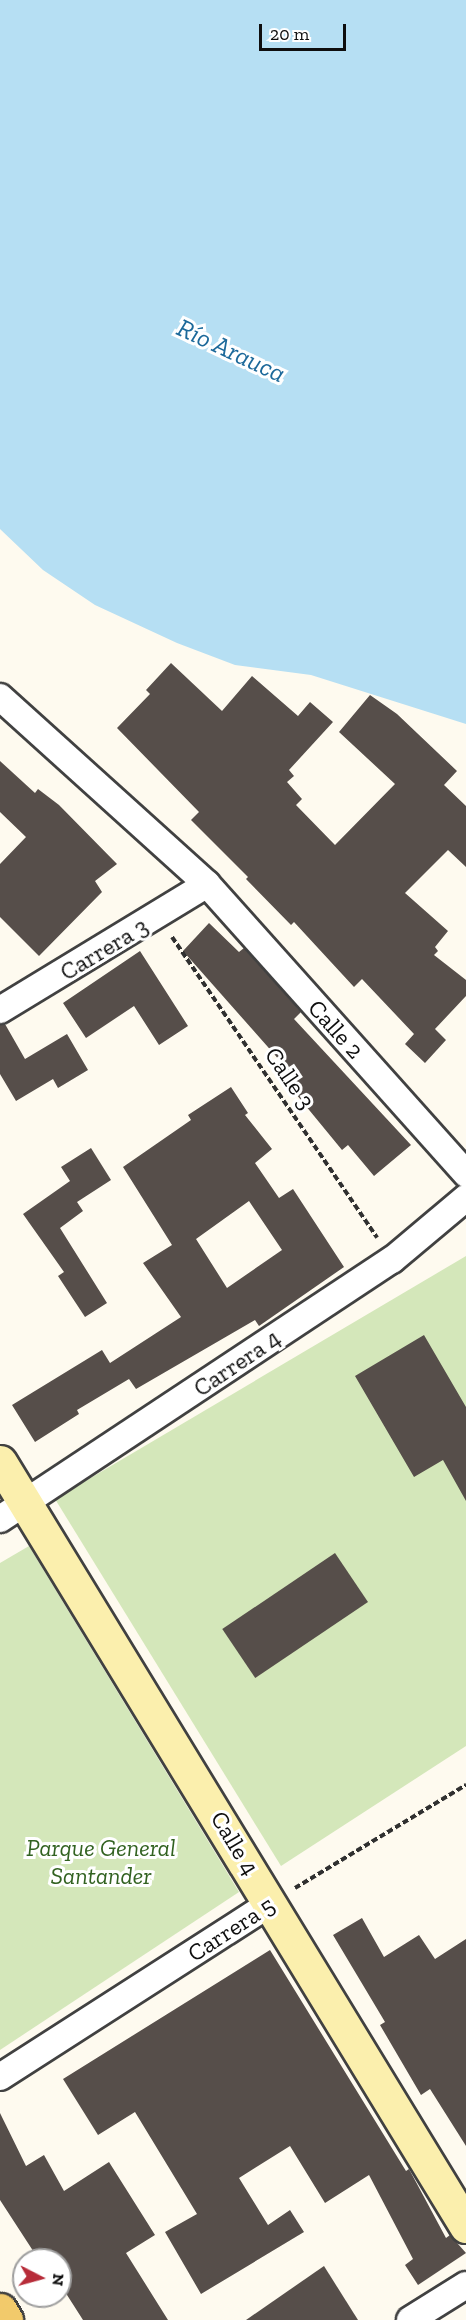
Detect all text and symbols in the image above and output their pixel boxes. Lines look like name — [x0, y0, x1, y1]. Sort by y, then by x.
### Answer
scale bar — [262, 12, 349, 50]
text: 20 m — [270, 23, 309, 45]
water label: Río Arauca — [171, 312, 291, 390]
street label: Carrera 3 — [55, 912, 153, 986]
street label: Calle 2 — [302, 994, 370, 1064]
street label: Calle 3 — [259, 1042, 321, 1114]
street label: Carrera 4 — [188, 1323, 286, 1403]
street label: Calle 4 — [205, 1806, 265, 1880]
park label: Parque General Santander — [26, 1834, 176, 1890]
street label: Carrera 5 — [182, 1890, 280, 1968]
north arrow — [12, 2248, 72, 2308]
text: N — [48, 2273, 68, 2287]

